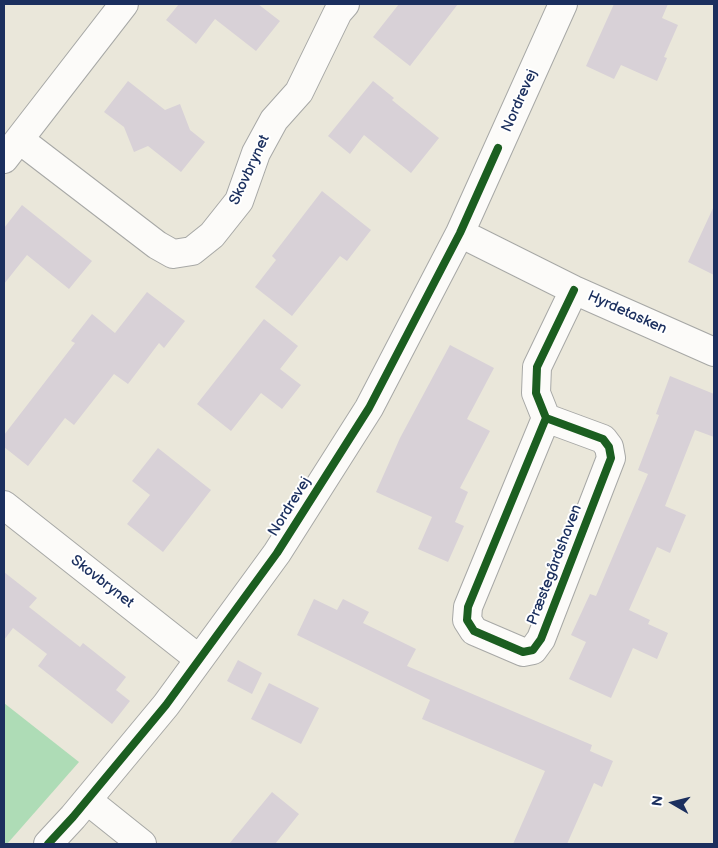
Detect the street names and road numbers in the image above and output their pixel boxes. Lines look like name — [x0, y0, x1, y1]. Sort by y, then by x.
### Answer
street label: Nordrevej — [498, 67, 542, 135]
street label: Skovbrynet — [226, 132, 274, 208]
street label: Hyrdetasken — [585, 288, 669, 338]
street label: Nordrevej — [265, 474, 315, 540]
street label: Præstegårdshaven — [524, 502, 586, 628]
street label: Skovbrynet — [67, 552, 137, 612]

